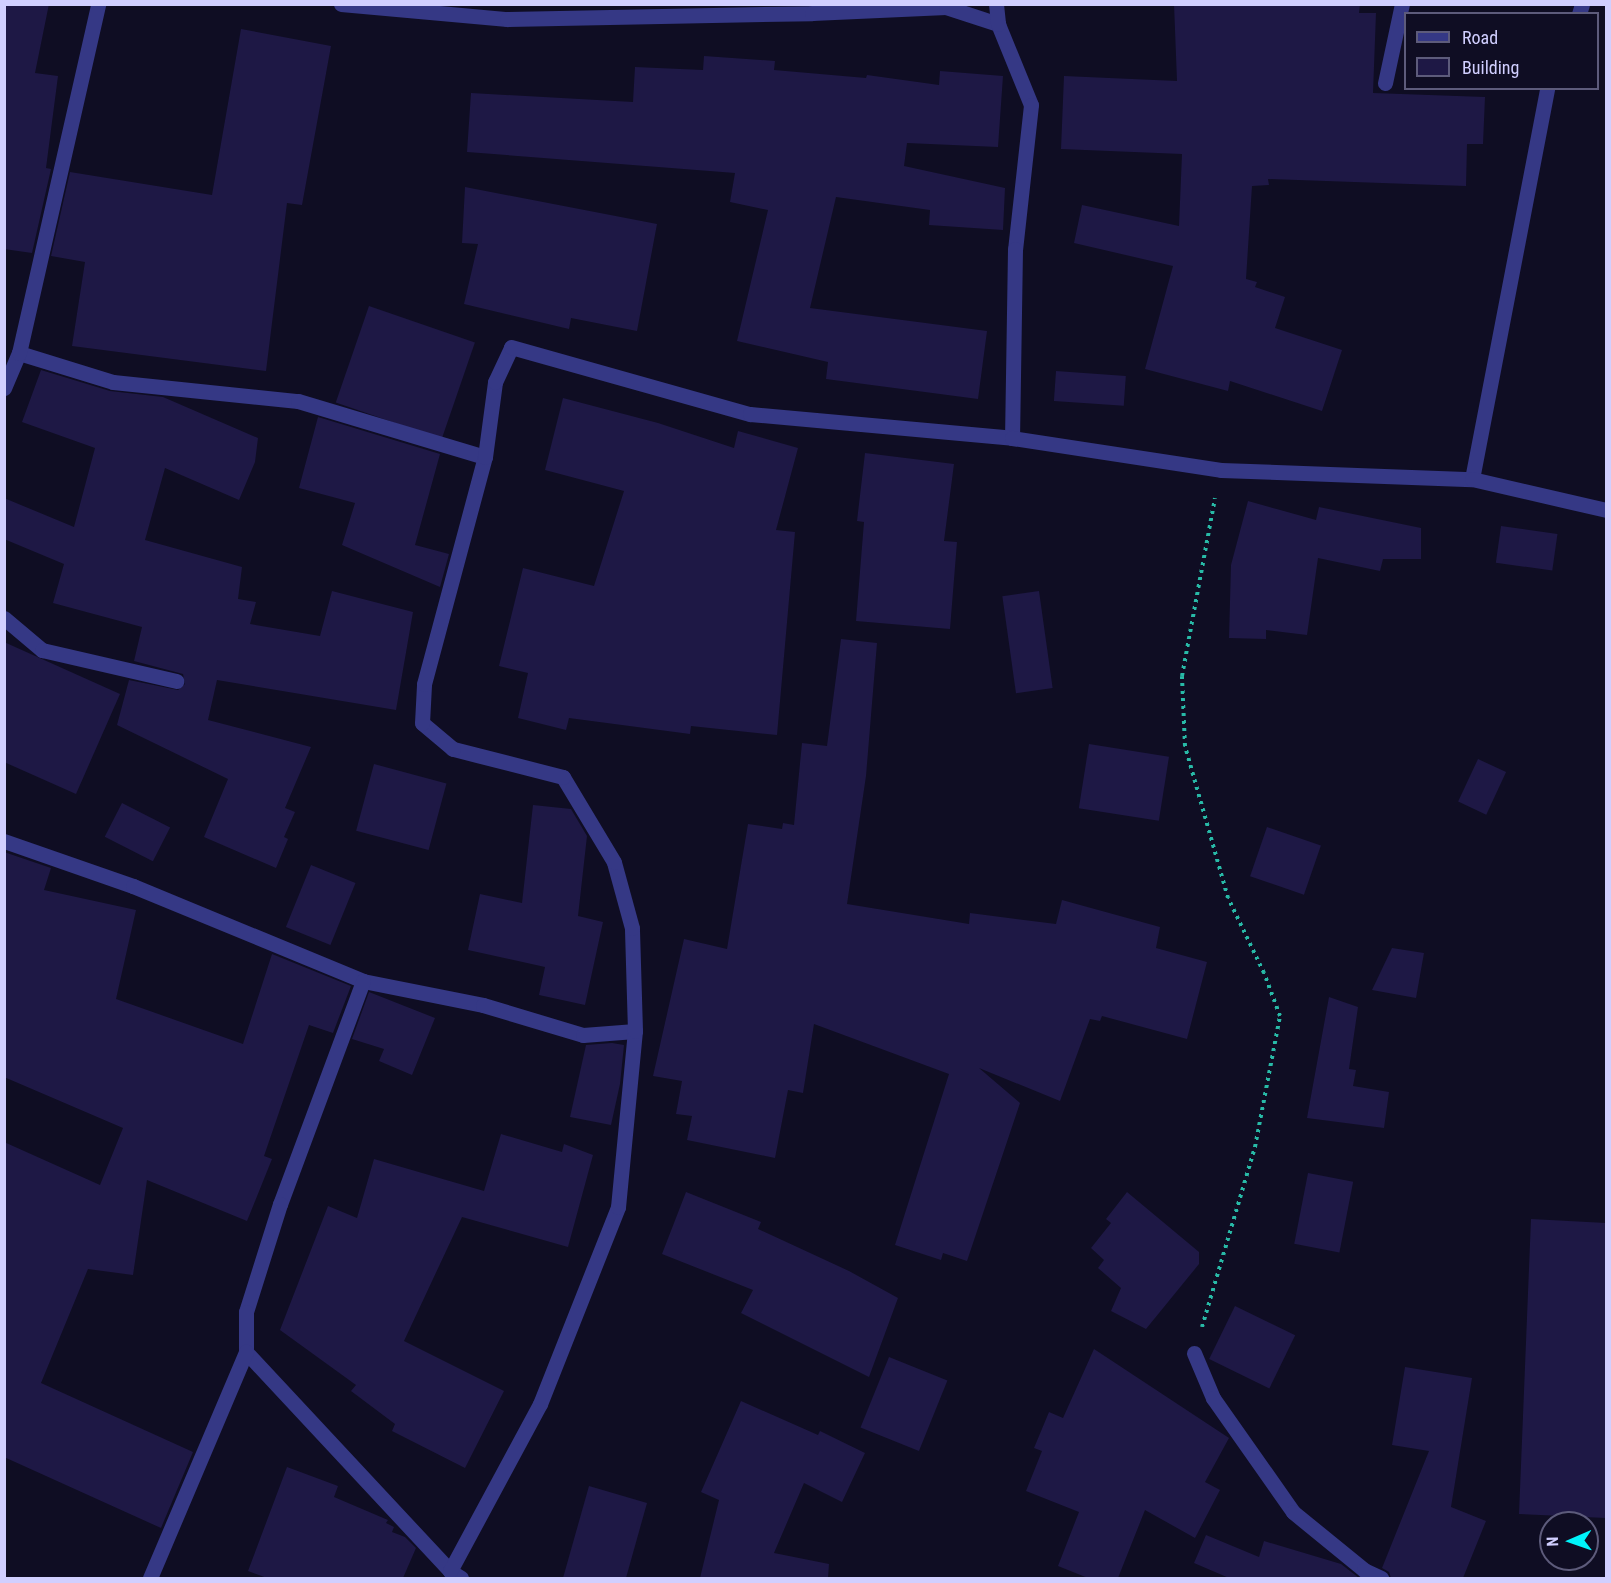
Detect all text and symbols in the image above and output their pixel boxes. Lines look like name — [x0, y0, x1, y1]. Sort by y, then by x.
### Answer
legend — [1404, 12, 1599, 90]
text: Road — [1462, 27, 1498, 48]
text: Building — [1462, 57, 1519, 78]
north arrow — [1539, 1511, 1599, 1571]
text: N — [1543, 1536, 1562, 1547]

